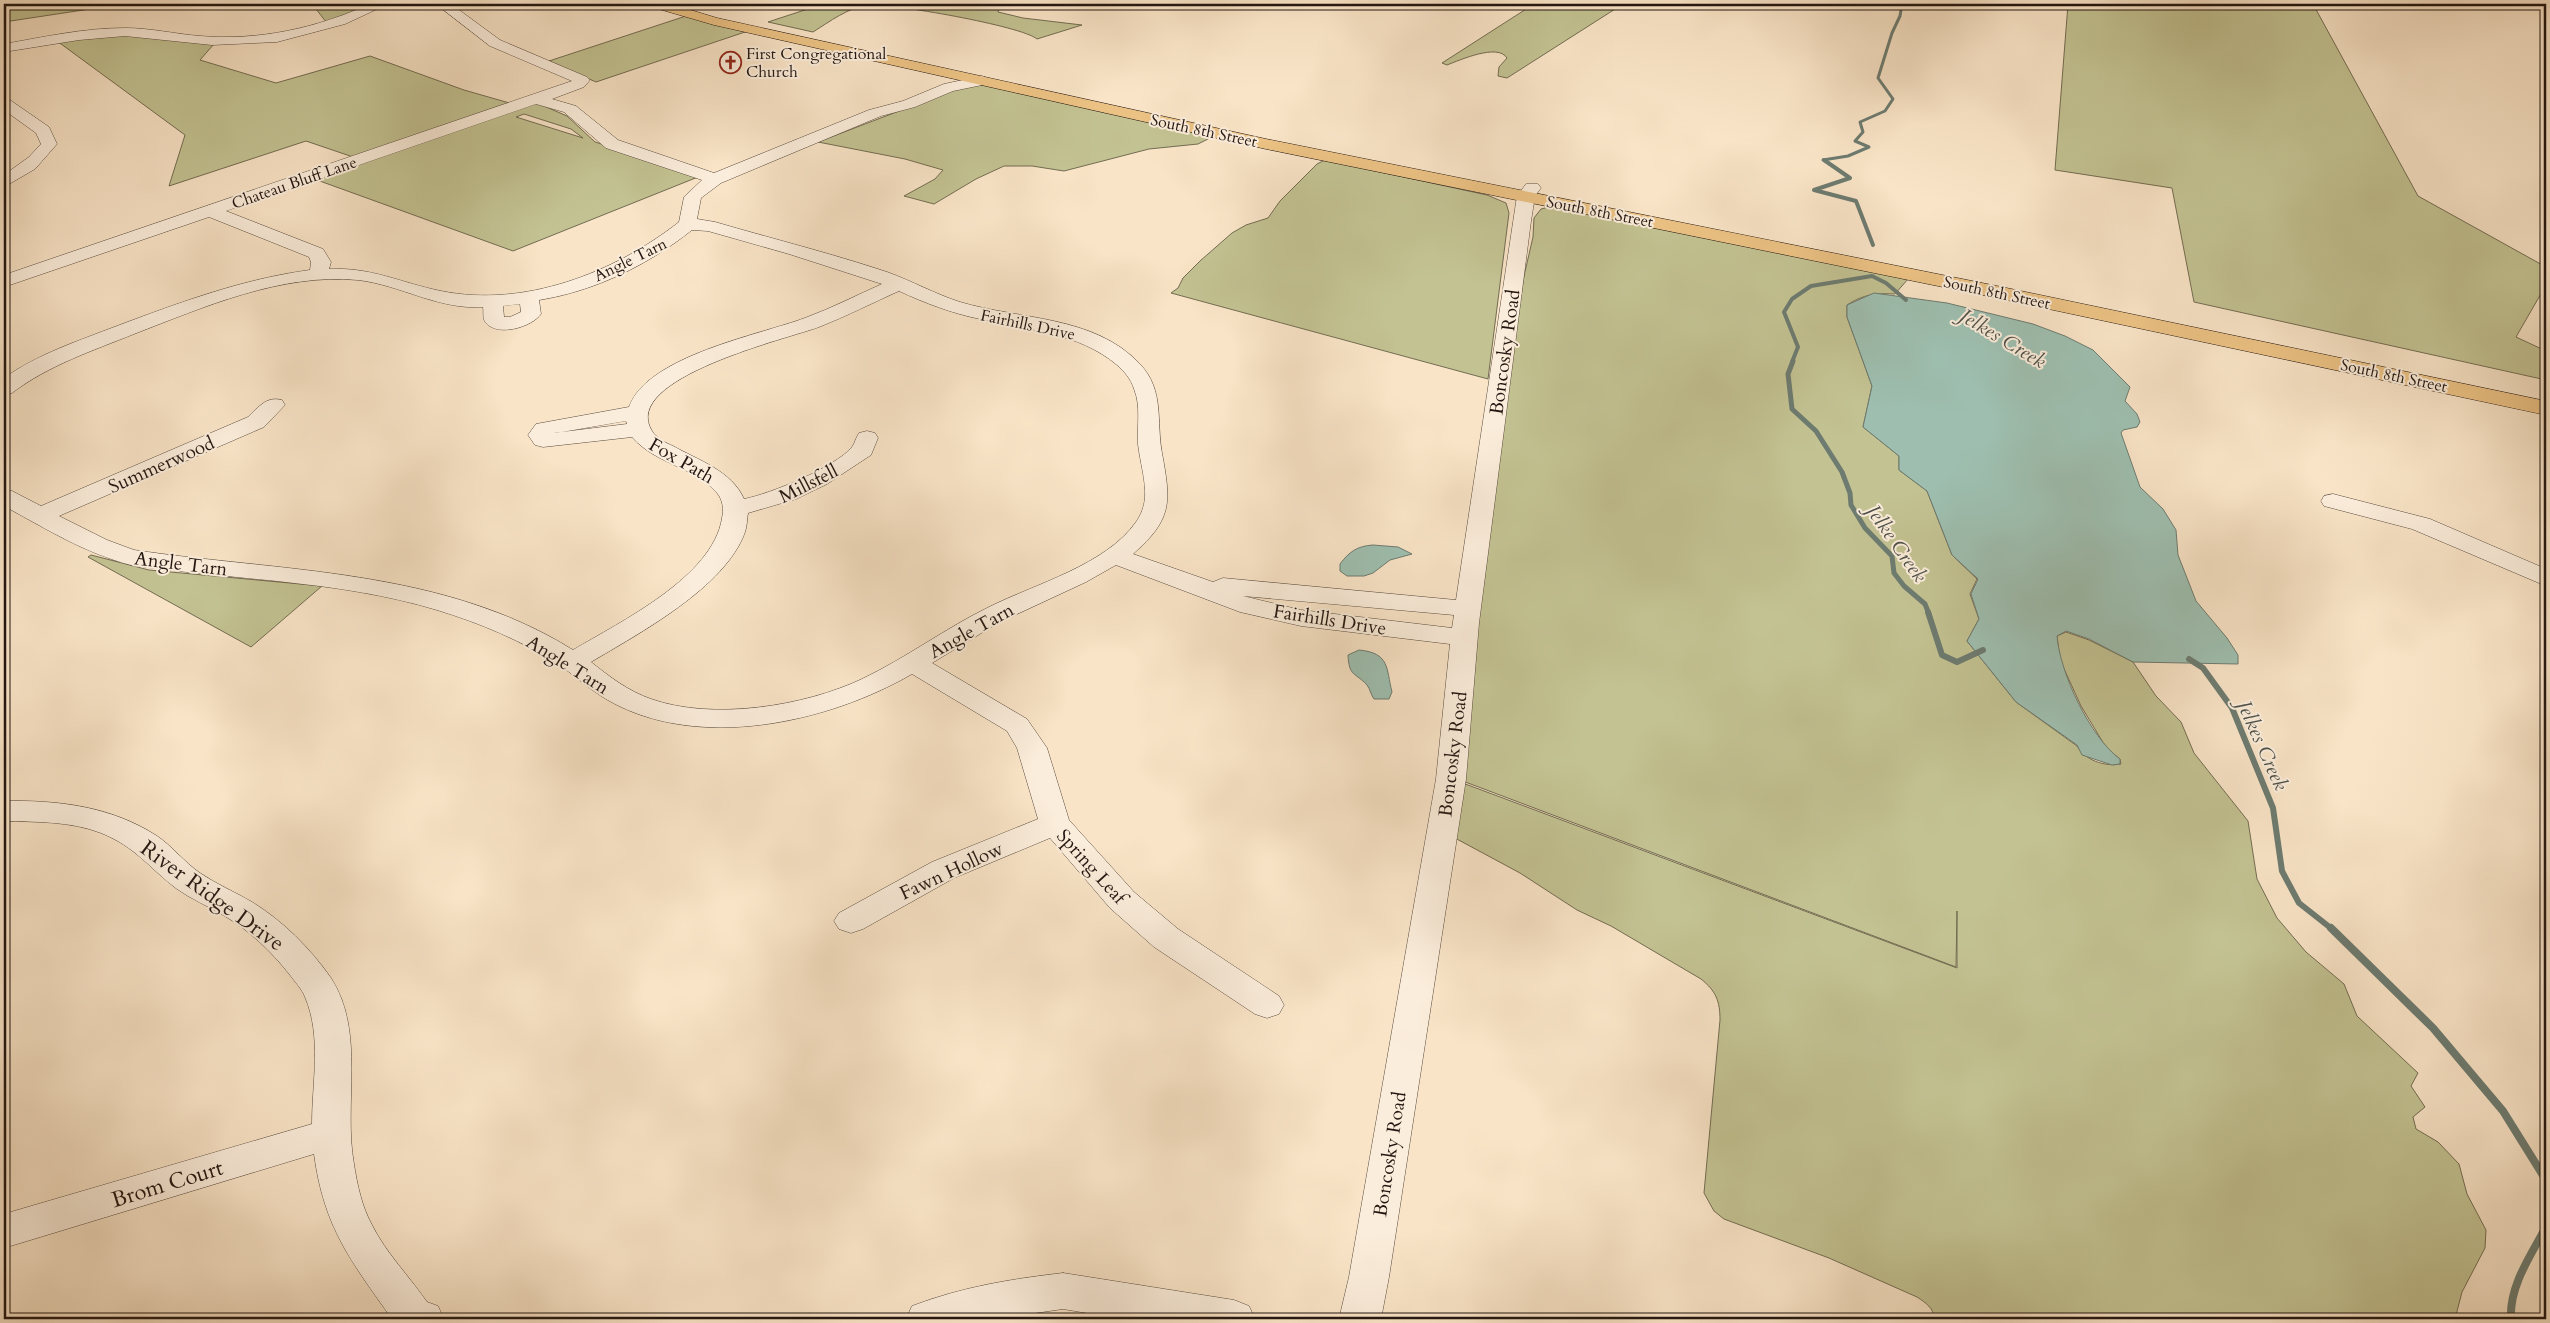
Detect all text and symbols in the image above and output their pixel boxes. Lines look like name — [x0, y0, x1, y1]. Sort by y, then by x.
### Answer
place label: First Congregational Church — [746, 43, 886, 83]
church icon: First Congregational Church — [718, 50, 742, 74]
street label: South 8th Street — [1148, 109, 1259, 153]
street label: Chateau Bluff Lane — [229, 151, 360, 215]
street label: South 8th Street — [1545, 191, 1655, 233]
street label: Angle Tarn — [590, 233, 671, 287]
street label: South 8th Street — [1941, 271, 2052, 315]
street label: Boncosky Road — [1483, 288, 1527, 417]
water label: Jelkes Creek — [1950, 300, 2051, 375]
street label: Fairhills Drive — [978, 304, 1077, 346]
street label: South 8th Street — [2338, 354, 2449, 398]
street label: Summerwood — [104, 430, 219, 500]
street label: Fox Path — [644, 432, 719, 490]
street label: Millsfell — [774, 458, 843, 510]
water label: Jelke Creek — [1857, 495, 1933, 588]
street label: Angle Tarn — [133, 545, 229, 583]
street label: Angle Tarn — [924, 597, 1019, 665]
street label: Fairhills Drive — [1271, 598, 1388, 642]
street label: Angle Tarn — [521, 629, 614, 701]
street label: Boncosky Road — [1432, 690, 1474, 818]
water label: Jelkes Creek — [2229, 691, 2294, 795]
street label: Spring Leaf — [1051, 824, 1134, 912]
street label: River Ridge Drive — [134, 833, 290, 958]
street label: Fawn Hollow — [895, 836, 1007, 906]
street label: Boncosky Road — [1367, 1090, 1413, 1219]
street label: Brom Court — [108, 1153, 227, 1215]

